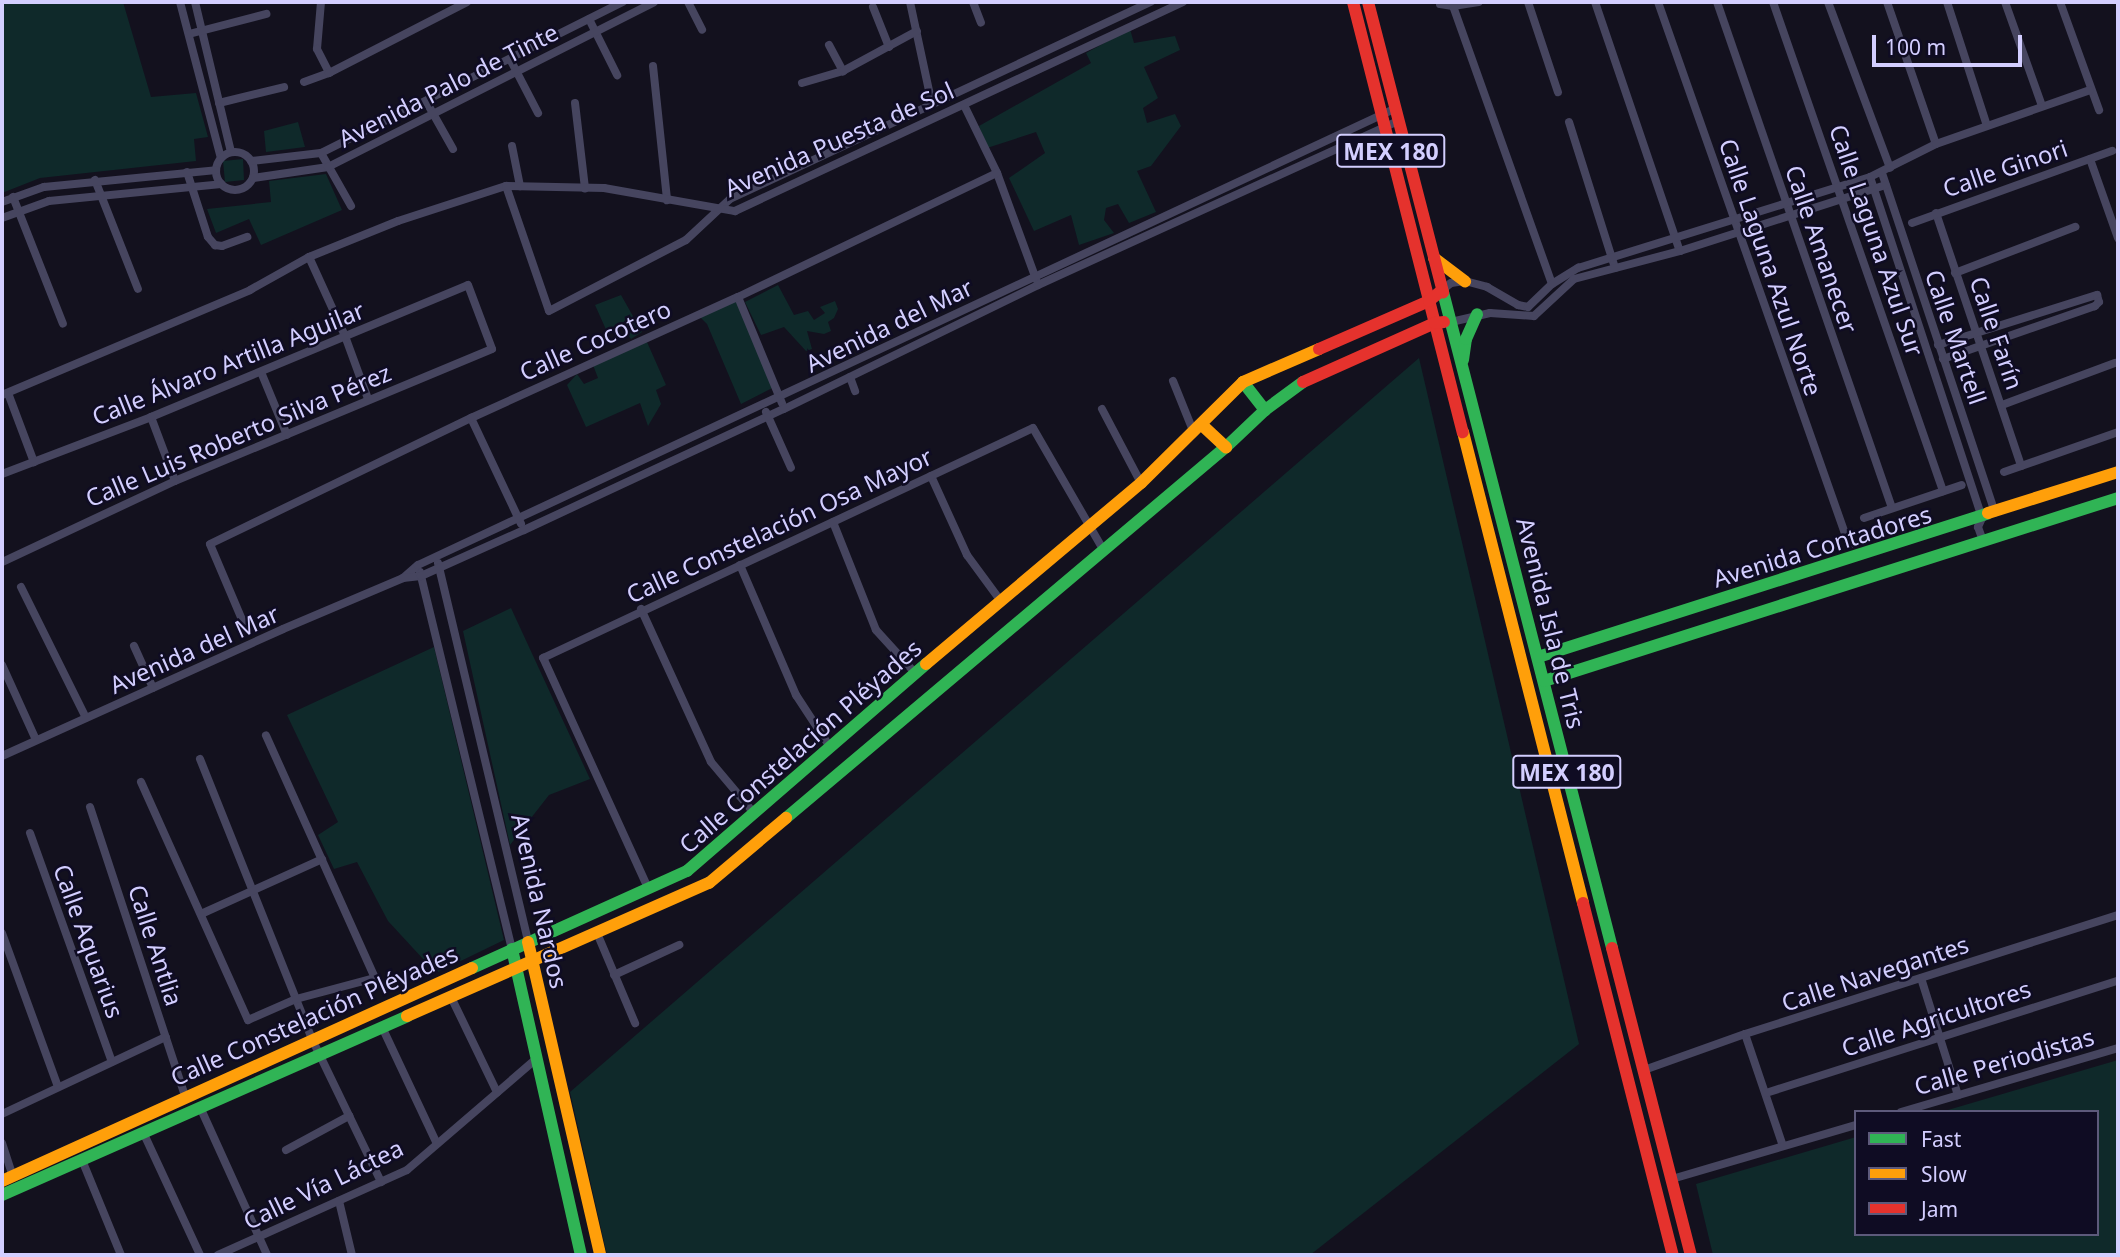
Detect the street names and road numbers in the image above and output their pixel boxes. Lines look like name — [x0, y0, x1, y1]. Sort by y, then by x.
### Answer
street label: Avenida Palo de Tinte — [333, 17, 563, 153]
street label: Avenida Puesta de Sol — [720, 75, 958, 203]
street label: Calle Laguna Azul Sur — [1824, 121, 1930, 359]
road number: MEX 180 — [1335, 132, 1447, 170]
street label: Calle Ginori — [1939, 133, 2071, 203]
street label: Calle Laguna Azul Norte — [1713, 135, 1829, 399]
street label: Calle Amanecer — [1780, 161, 1864, 337]
street label: Calle Martell — [1920, 266, 1992, 408]
street label: Avenida del Mar — [801, 272, 977, 378]
street label: Calle Farín — [1964, 273, 2030, 393]
street label: Calle Cocotero — [515, 294, 675, 386]
street label: Calle Álvaro Artilla Aguilar — [88, 295, 368, 431]
street label: Calle Luis Roberto Silva Pérez — [81, 358, 395, 512]
street label: Calle Constelación Osa Mayor — [622, 441, 936, 609]
street label: Avenida Contadores — [1709, 499, 1935, 593]
street label: Avenida Isla de Tris — [1511, 515, 1591, 731]
street label: Avenida del Mar — [105, 599, 283, 699]
street label: Calle Constelación Pléyades — [673, 633, 927, 859]
road number: MEX 180 — [1511, 752, 1623, 792]
street label: Avenida Nardos — [506, 811, 574, 991]
street label: Calle Aquarius — [48, 860, 130, 1022]
street label: Calle Antlia — [123, 881, 189, 1009]
street label: Calle Navegantes — [1778, 929, 1972, 1017]
street label: Calle Constelación Pléyades — [166, 939, 462, 1091]
street label: Calle Agricultores — [1838, 974, 2034, 1062]
street label: Calle Periodistas — [1911, 1022, 2097, 1100]
street label: Calle Vía Láctea — [238, 1133, 408, 1235]

